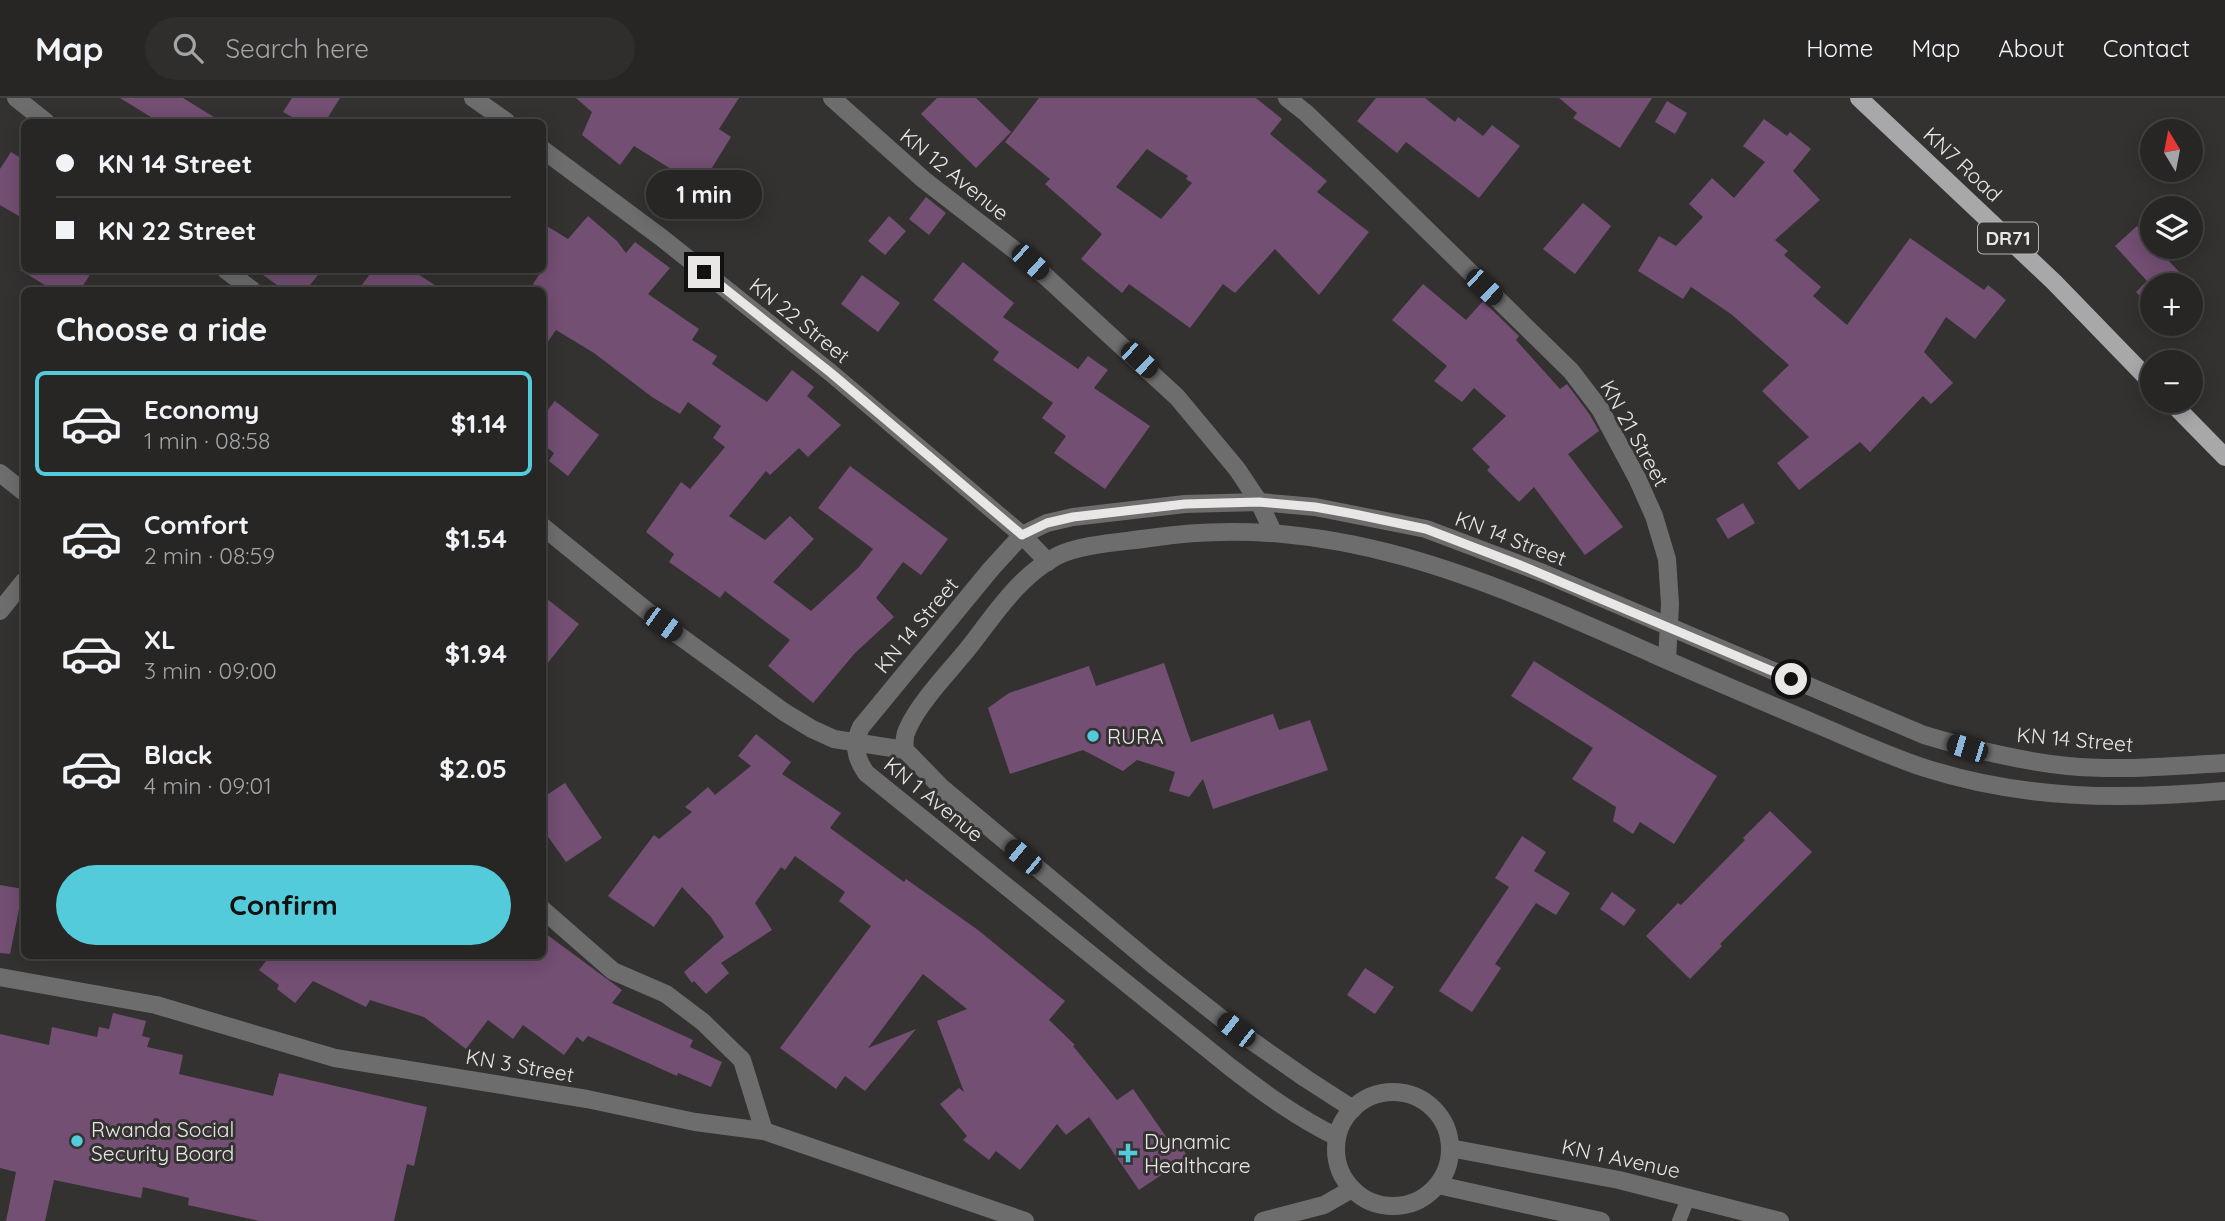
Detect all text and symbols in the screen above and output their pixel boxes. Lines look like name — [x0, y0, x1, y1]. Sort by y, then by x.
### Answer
search box — [145, 17, 635, 80]
text: Map — [35, 28, 103, 69]
icon: search — [169, 29, 207, 67]
text: Search here — [225, 32, 369, 65]
text: Home — [1806, 33, 1873, 63]
text: Map — [1911, 33, 1960, 63]
text: About — [1998, 33, 2065, 63]
text: Contact — [2103, 33, 2190, 63]
north arrow — [2140, 119, 2203, 182]
map controls — [2140, 119, 2203, 413]
street label: KN7 Road — [1918, 121, 2008, 207]
street label: KN 12 Avenue — [895, 122, 1015, 226]
text: KN 14 Street — [98, 147, 252, 180]
callout: 1 min — [646, 170, 762, 220]
text: 1 min — [676, 180, 732, 209]
button: layers — [2140, 196, 2203, 259]
text: KN 22 Street — [98, 214, 256, 247]
road number: DR71 — [1978, 222, 2038, 254]
car — [1008, 240, 1053, 284]
route end — [688, 256, 720, 288]
car — [1462, 265, 1507, 309]
street label: KN 22 Street — [745, 272, 855, 368]
button: + — [2140, 273, 2203, 336]
text: Choose a ride — [56, 309, 268, 349]
car — [1117, 338, 1162, 382]
button: − — [2140, 350, 2203, 413]
street label: KN 21 Street — [1595, 375, 1675, 491]
icon: car — [60, 392, 123, 455]
text: Economy — [144, 393, 259, 426]
text: $1.14 — [451, 407, 507, 440]
text: 1 min · 08:58 — [144, 426, 270, 455]
street label: KN 14 Street — [1452, 505, 1570, 571]
icon: car — [60, 507, 123, 570]
text: Comfort — [144, 508, 249, 541]
text: $1.54 — [445, 522, 507, 555]
text: 2 min · 08:59 — [144, 541, 275, 570]
street label: KN 14 Street — [868, 572, 964, 678]
car — [640, 603, 687, 645]
icon: car — [60, 622, 123, 685]
text: XL — [144, 623, 176, 656]
text: $1.94 — [445, 637, 507, 670]
text: 3 min · 09:00 — [144, 656, 277, 685]
route start — [1775, 663, 1807, 695]
street label: KN 14 Street — [2016, 721, 2134, 757]
place label: RURA — [1107, 723, 1164, 749]
marker: RURA — [1085, 728, 1101, 744]
car — [1944, 732, 1991, 764]
icon: car — [60, 737, 123, 800]
text: Black — [144, 738, 213, 771]
street label: KN 1 Avenue — [879, 751, 989, 847]
text: $2.05 — [439, 752, 507, 785]
text: 4 min · 09:01 — [144, 771, 272, 800]
car — [1001, 835, 1046, 879]
button: Confirm — [56, 865, 511, 945]
car — [1213, 1009, 1260, 1051]
street label: KN 3 Street — [464, 1043, 576, 1087]
place label: Rwanda Social Security Board — [91, 1116, 234, 1166]
place label: Dynamic Healthcare — [1144, 1128, 1251, 1178]
marker: Rwanda Social Security Board — [69, 1133, 85, 1149]
street label: KN 1 Avenue — [1559, 1133, 1683, 1183]
marker: Dynamic Healthcare — [1118, 1143, 1138, 1163]

